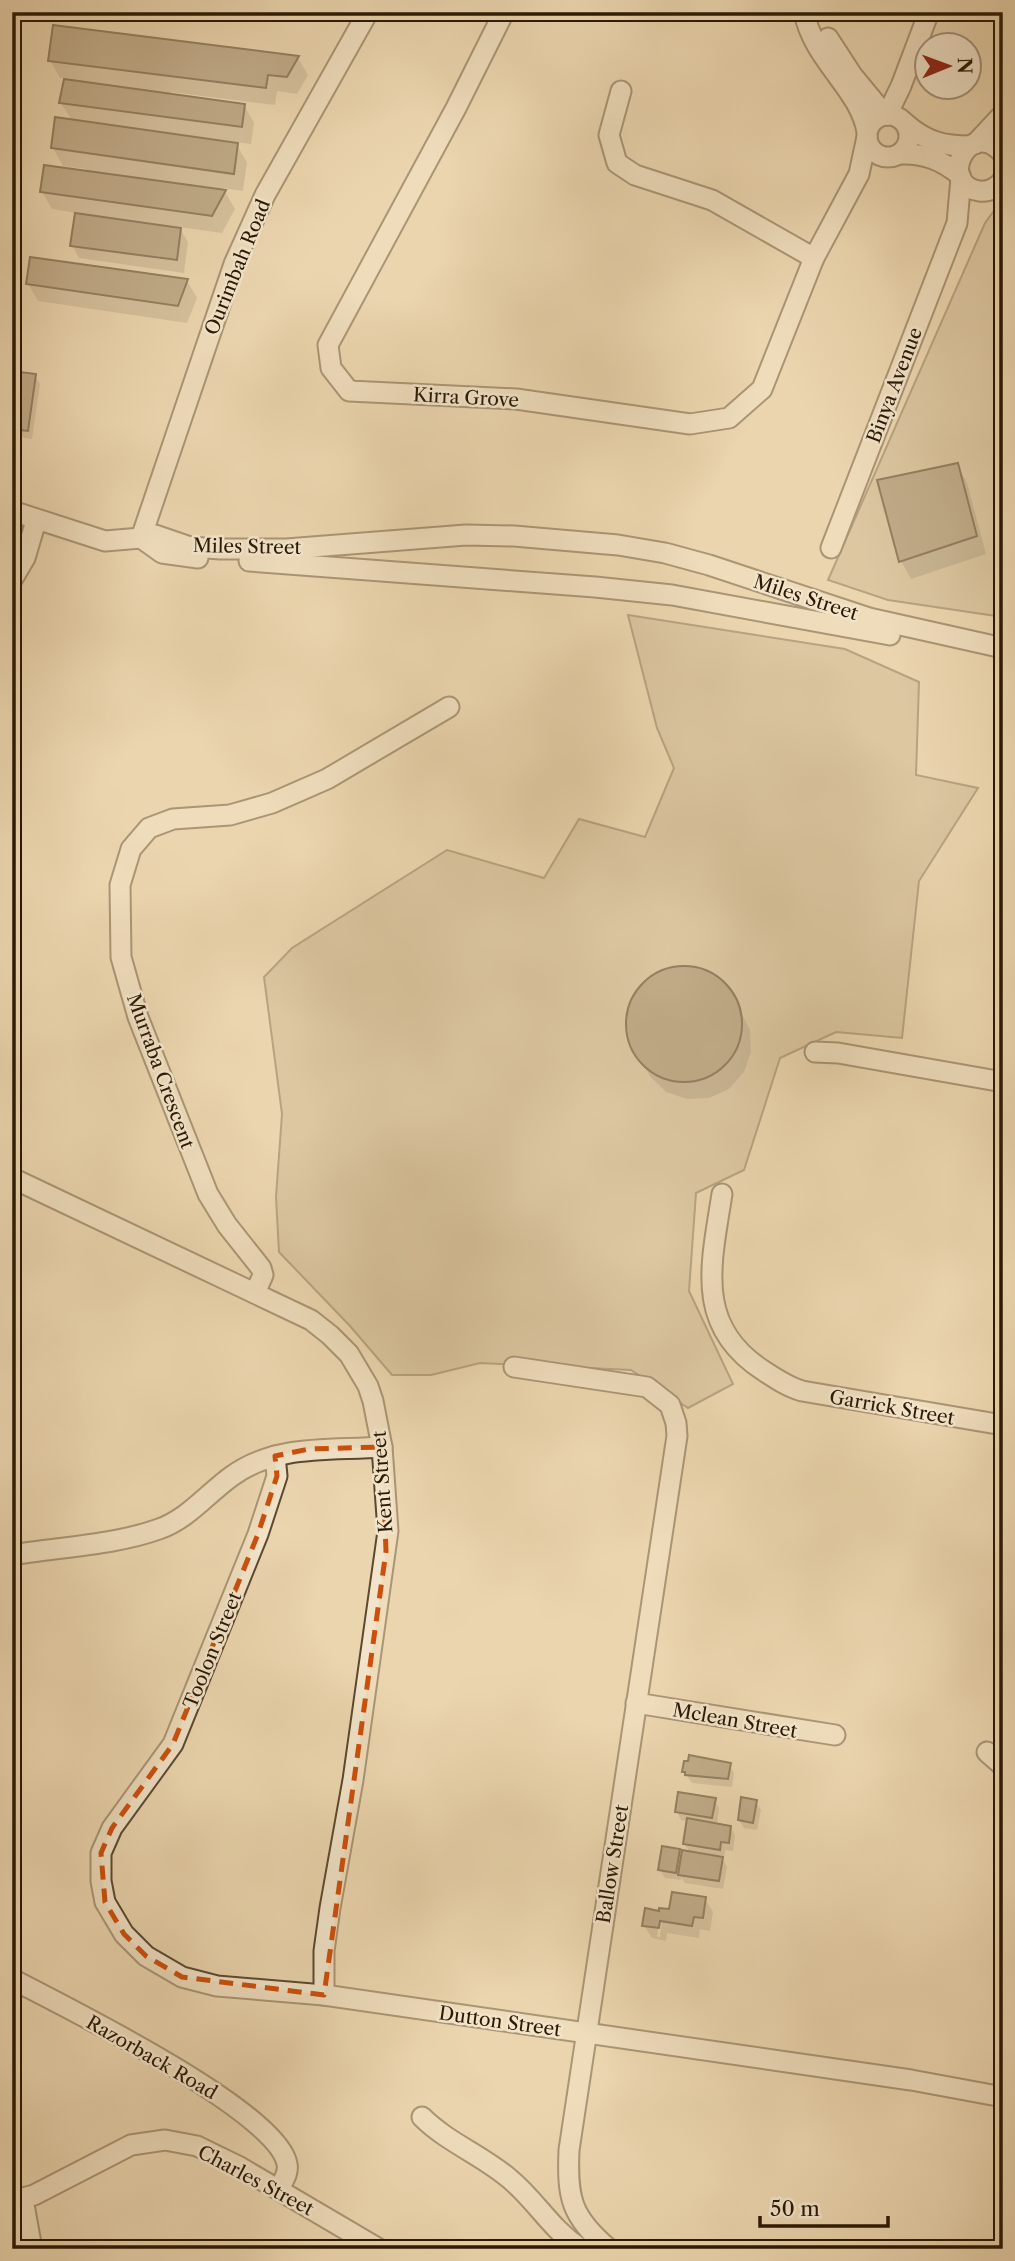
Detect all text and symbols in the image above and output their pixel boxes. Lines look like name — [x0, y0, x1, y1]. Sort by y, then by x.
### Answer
north arrow — [914, 32, 984, 102]
text: N — [953, 57, 976, 74]
street label: Ourimbah Road — [200, 196, 275, 338]
street label: Binya Avenue — [862, 324, 927, 446]
street label: Kirra Grove — [412, 383, 519, 412]
street label: Miles Street — [193, 534, 302, 559]
street label: Miles Street — [751, 570, 861, 625]
street label: Murraba Crescent — [122, 990, 199, 1152]
street label: Garrick Street — [828, 1385, 957, 1430]
street label: Kent Street — [367, 1430, 398, 1534]
street label: Toolon Street — [179, 1588, 246, 1712]
street label: Mclean Street — [671, 1698, 799, 1743]
street label: Ballow Street — [592, 1803, 633, 1925]
street label: Dutton Street — [437, 2002, 563, 2041]
street label: Razorback Road — [82, 2011, 222, 2104]
street label: Charles Street — [194, 2140, 318, 2221]
scale bar — [760, 2184, 887, 2228]
text: 50 m — [770, 2196, 820, 2221]

